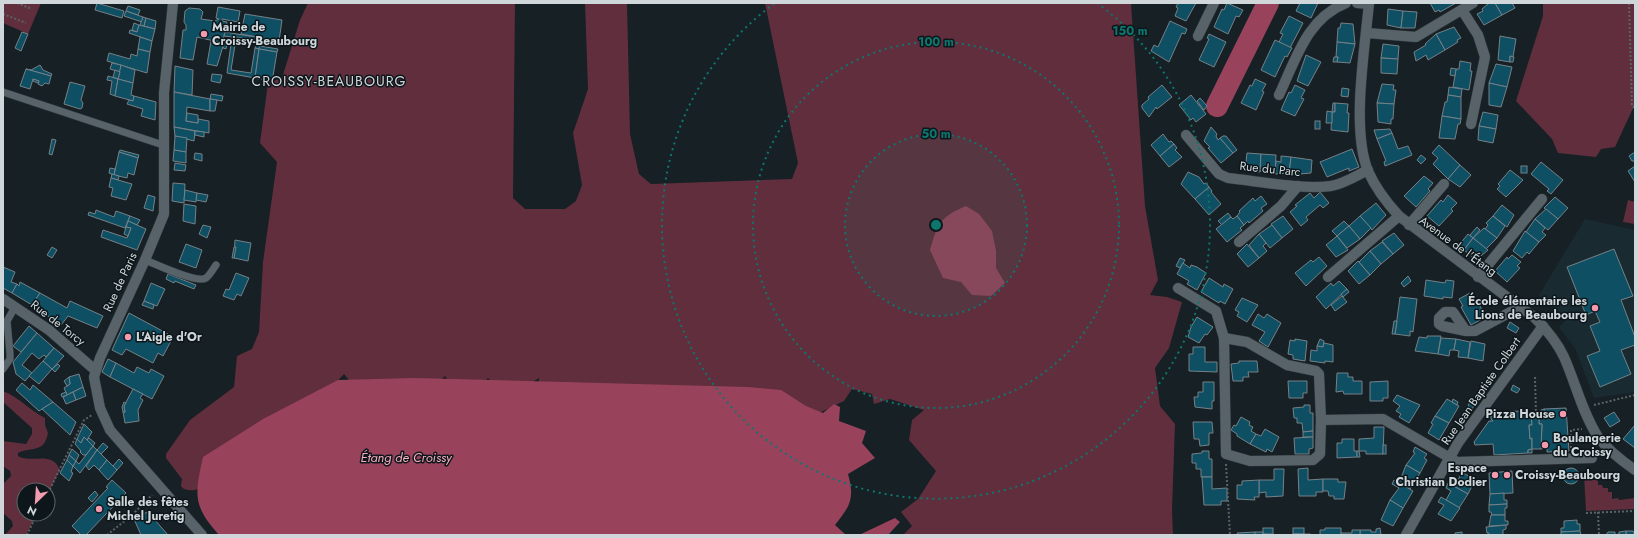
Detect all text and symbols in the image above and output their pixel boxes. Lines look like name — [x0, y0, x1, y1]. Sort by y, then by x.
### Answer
place label: Mairie de Croissy-Beaubourg — [212, 18, 317, 50]
text: 150 m — [1112, 22, 1148, 40]
marker: Mairie de Croissy-Beaubourg — [199, 29, 209, 39]
text: 100 m — [918, 33, 954, 51]
district label: CROISSY-BEAUBOURG — [252, 71, 406, 91]
text: 50 m — [921, 125, 951, 143]
street label: Rue du Parc — [1239, 157, 1302, 181]
street label: Avenue de l'Étang — [1415, 212, 1501, 280]
centre of rings — [929, 218, 943, 232]
street label: Rue de Paris — [98, 249, 142, 315]
place label: École élémentaire les Lions de Beaubourg — [1468, 292, 1588, 324]
street label: Rue de Torcy — [27, 296, 90, 351]
marker: École élémentaire les Lions de Beaubourg — [1590, 303, 1600, 313]
place label: L'Aigle d'Or — [136, 328, 202, 346]
marker: L'Aigle d'Or — [123, 332, 133, 342]
street label: Rue Jean Baptiste Colbert — [1437, 333, 1525, 449]
place label: Pizza House — [1485, 405, 1555, 423]
marker: Pizza House — [1558, 409, 1568, 419]
place label: Boulangerie du Croissy — [1553, 429, 1621, 461]
marker: Boulangerie du Croissy — [1540, 440, 1550, 450]
water label: Étang de Croissy — [360, 448, 453, 467]
place label: Espace Christian Dodier — [1396, 459, 1487, 491]
place label: Croissy-Beaubourg — [1515, 466, 1620, 484]
marker: Espace Christian Dodier — [1490, 470, 1500, 480]
marker: Croissy-Beaubourg — [1502, 470, 1512, 480]
north arrow — [16, 482, 56, 522]
place label: Salle des fêtes Michel Juretig — [107, 493, 189, 525]
text: N — [24, 502, 39, 520]
marker: Salle des fêtes Michel Juretig — [94, 504, 104, 514]

